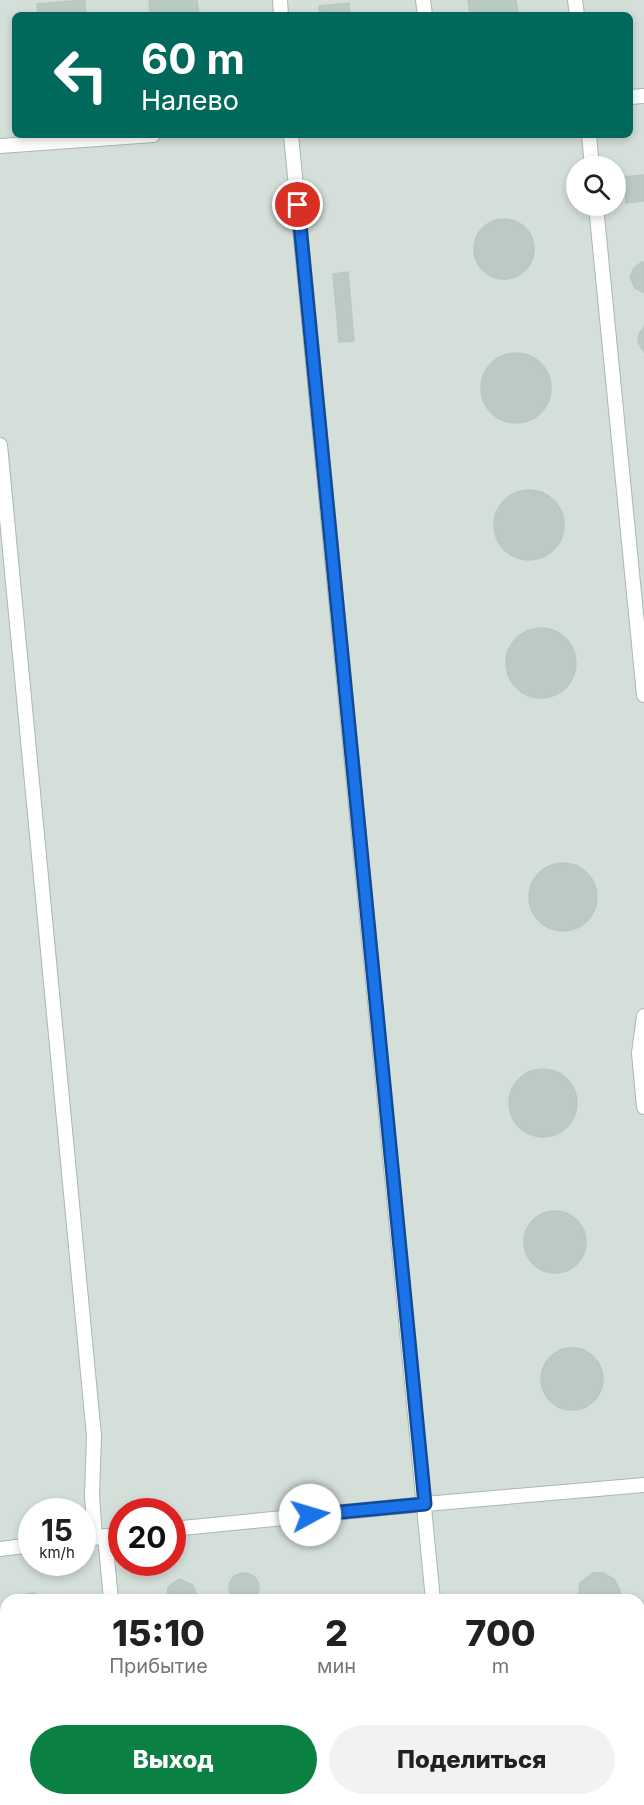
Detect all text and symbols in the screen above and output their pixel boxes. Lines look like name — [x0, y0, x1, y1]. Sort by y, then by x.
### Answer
text: 60 m — [141, 33, 245, 84]
icon: left — [42, 36, 120, 114]
text: Налево — [141, 84, 239, 117]
map controls — [566, 156, 626, 216]
button: search — [566, 156, 626, 216]
pin — [272, 179, 323, 230]
icon: arrive — [281, 188, 314, 221]
position arrow — [278, 1483, 342, 1547]
speed limit sign: 20 — [108, 1498, 186, 1576]
text: 15 — [41, 1512, 73, 1548]
text: km/h — [39, 1543, 75, 1562]
text: 15:10 — [112, 1611, 205, 1655]
text: 2 — [325, 1611, 348, 1655]
text: 700 — [465, 1611, 536, 1655]
text: Прибытие — [109, 1654, 208, 1678]
text: мин — [317, 1654, 356, 1678]
text: m — [492, 1654, 509, 1678]
button: Выход — [30, 1725, 317, 1794]
button: Поделиться — [329, 1725, 615, 1794]

